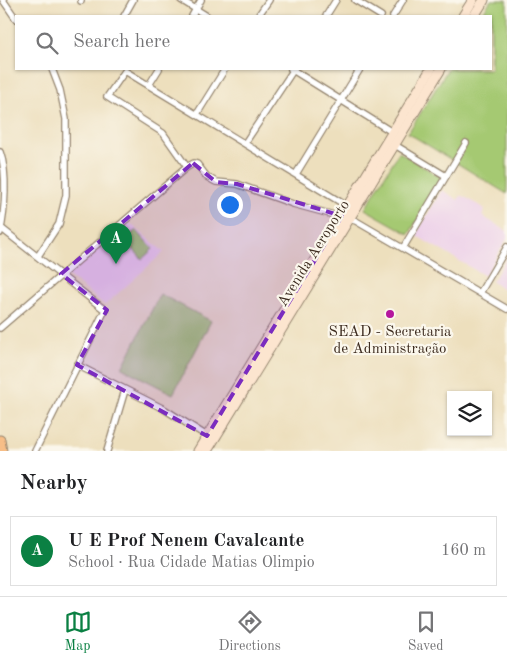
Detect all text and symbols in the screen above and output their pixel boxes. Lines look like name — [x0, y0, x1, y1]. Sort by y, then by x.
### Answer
search box — [15, 15, 492, 70]
icon: search — [33, 29, 61, 57]
text: Search here — [73, 33, 170, 52]
your location — [217, 192, 243, 218]
street label: Avenida Aeroporto — [276, 198, 353, 310]
pin: A — [100, 223, 132, 264]
marker: SEAD - Secretaria de Administração — [384, 308, 396, 320]
place label: SEAD - Secretaria de Administração — [329, 325, 452, 357]
map controls — [447, 391, 492, 436]
button: layers — [447, 391, 492, 436]
text: Nearby — [20, 473, 88, 494]
text: U E Prof Nenem Cavalcante — [68, 532, 305, 551]
text: A — [31, 543, 43, 559]
text: 160 m — [441, 543, 486, 559]
text: School · Rua Cidade Matias Olimpio — [68, 555, 315, 571]
tab: Map — [64, 608, 92, 655]
tab: Directions — [219, 608, 281, 655]
tab: Saved — [408, 608, 443, 655]

